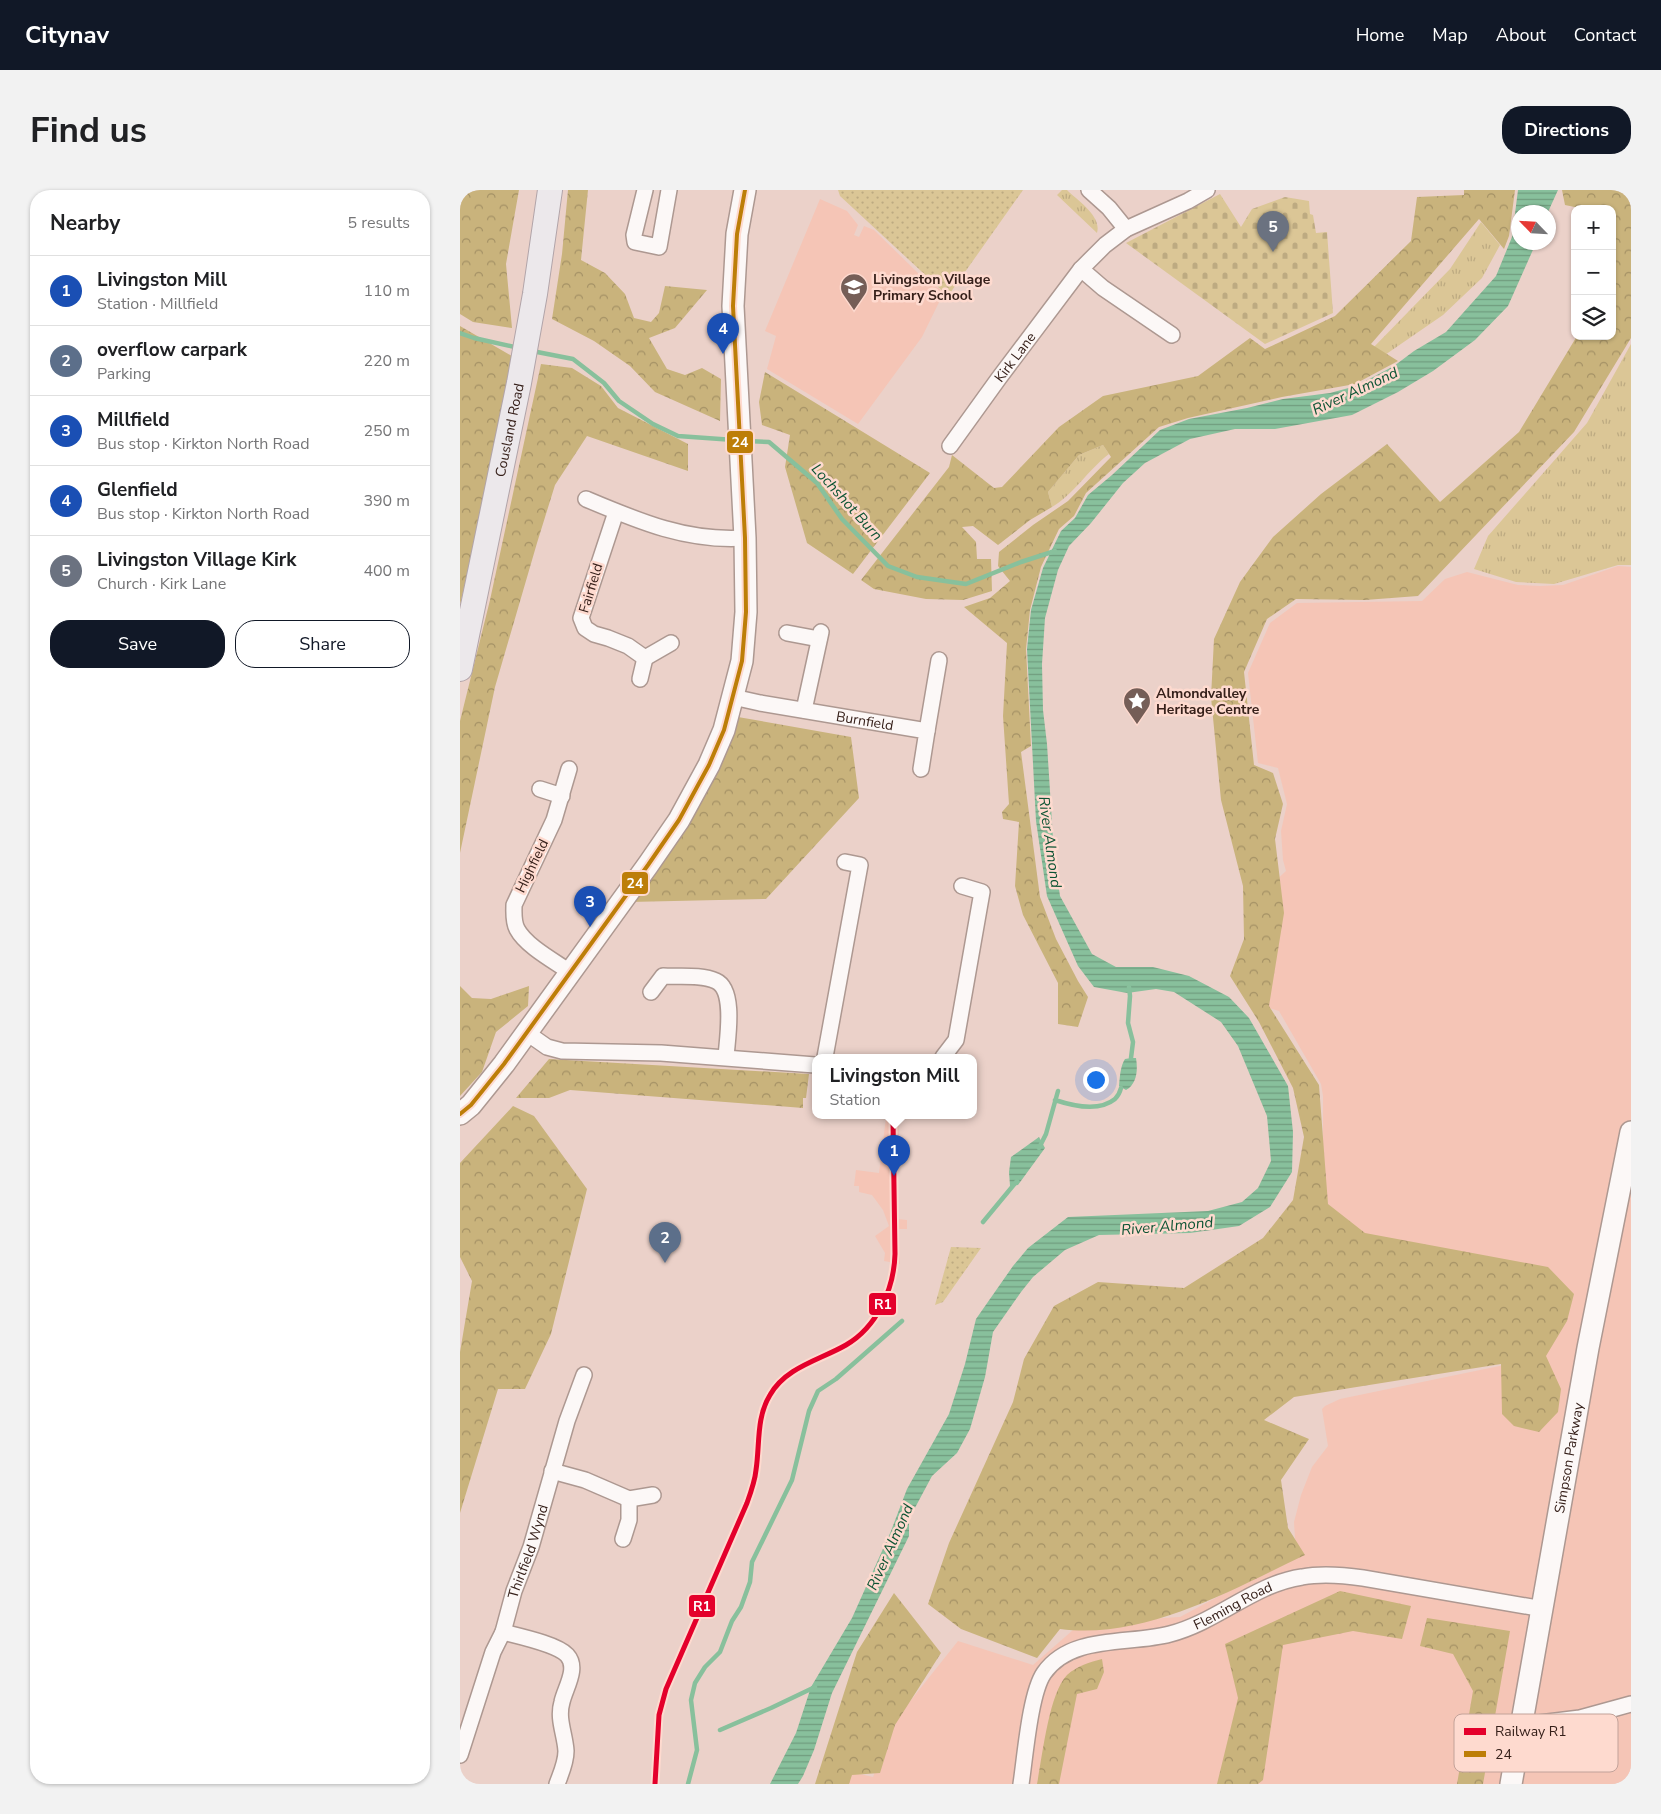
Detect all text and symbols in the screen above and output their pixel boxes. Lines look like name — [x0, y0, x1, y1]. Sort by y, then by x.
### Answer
text: Citynav — [25, 19, 109, 51]
text: Home — [1356, 23, 1404, 47]
text: Map — [1432, 23, 1468, 47]
text: About — [1496, 23, 1546, 47]
text: Contact — [1574, 23, 1636, 47]
button: Directions — [1502, 106, 1631, 154]
text: Find us — [30, 107, 147, 154]
north arrow — [1511, 205, 1556, 250]
map controls — [1571, 205, 1616, 340]
button: + — [1571, 205, 1616, 250]
text: Nearby — [50, 209, 120, 237]
pin: 5 — [1257, 211, 1289, 252]
text: 5 results — [348, 212, 410, 234]
button: − — [1571, 250, 1616, 295]
text: Livingston Mill — [97, 267, 227, 293]
place label: Livingston Village Primary School — [873, 270, 991, 305]
school or university icon: Livingston Village Primary School — [839, 272, 869, 311]
text: 1 — [61, 280, 71, 302]
text: 110 m — [363, 280, 410, 302]
text: Station · Millfield — [97, 293, 218, 315]
button: layers — [1571, 295, 1616, 340]
pin: 4 — [707, 313, 739, 354]
street label: Kirk Lane — [990, 328, 1040, 386]
text: overflow carpark — [97, 337, 247, 363]
text: 2 — [61, 350, 71, 372]
text: 220 m — [363, 350, 410, 372]
water label: River Almond — [1309, 362, 1401, 420]
text: Parking — [97, 363, 151, 385]
street label: Cousland Road — [490, 381, 528, 479]
text: Millfield — [97, 407, 170, 433]
text: 3 — [61, 420, 71, 442]
text: 250 m — [363, 420, 410, 442]
line badge: 24 — [726, 430, 754, 454]
text: Bus stop · Kirkton North Road — [97, 433, 310, 455]
text: 24 — [732, 433, 749, 452]
water label: Lochshot Burn — [807, 459, 887, 545]
text: Glenfield — [97, 477, 178, 503]
text: 4 — [61, 490, 71, 512]
text: 390 m — [363, 490, 410, 512]
text: Bus stop · Kirkton North Road — [97, 503, 310, 525]
text: Livingston Village Kirk — [97, 547, 296, 573]
text: 5 — [61, 560, 71, 582]
text: 400 m — [363, 560, 410, 582]
street label: Fairfield — [574, 561, 608, 615]
text: Church · Kirk Lane — [97, 573, 226, 595]
button: Save — [50, 620, 225, 668]
button: Share — [235, 620, 410, 668]
place label: Almondvalley Heritage Centre — [1156, 684, 1260, 719]
place icon: Almondvalley Heritage Centre — [1122, 686, 1152, 725]
street label: Burnfield — [835, 706, 895, 735]
water label: River Almond — [1034, 795, 1066, 889]
street label: Highfield — [511, 836, 553, 896]
line badge: 24 — [621, 871, 649, 895]
text: 24 — [627, 874, 644, 893]
pin: 3 — [574, 886, 606, 927]
popup — [812, 1054, 977, 1119]
text: Livingston Mill — [830, 1063, 960, 1089]
your location — [1083, 1067, 1109, 1093]
text: Station — [830, 1089, 881, 1111]
pin: 1 — [878, 1135, 910, 1176]
water label: River Almond — [1120, 1212, 1214, 1240]
pin: 2 — [649, 1222, 681, 1263]
line badge: R1 — [868, 1292, 897, 1316]
text: R1 — [874, 1295, 892, 1314]
street label: Simpson Parkway — [1549, 1400, 1588, 1515]
water label: River Almond — [862, 1501, 918, 1593]
street label: Thirlfield Wynd — [503, 1502, 552, 1600]
street label: Fleming Road — [1190, 1577, 1275, 1634]
line badge: R1 — [688, 1594, 716, 1618]
text: R1 — [693, 1597, 711, 1616]
legend — [1454, 1714, 1618, 1772]
text: Railway R1 — [1495, 1722, 1567, 1741]
text: 24 — [1495, 1745, 1512, 1764]

